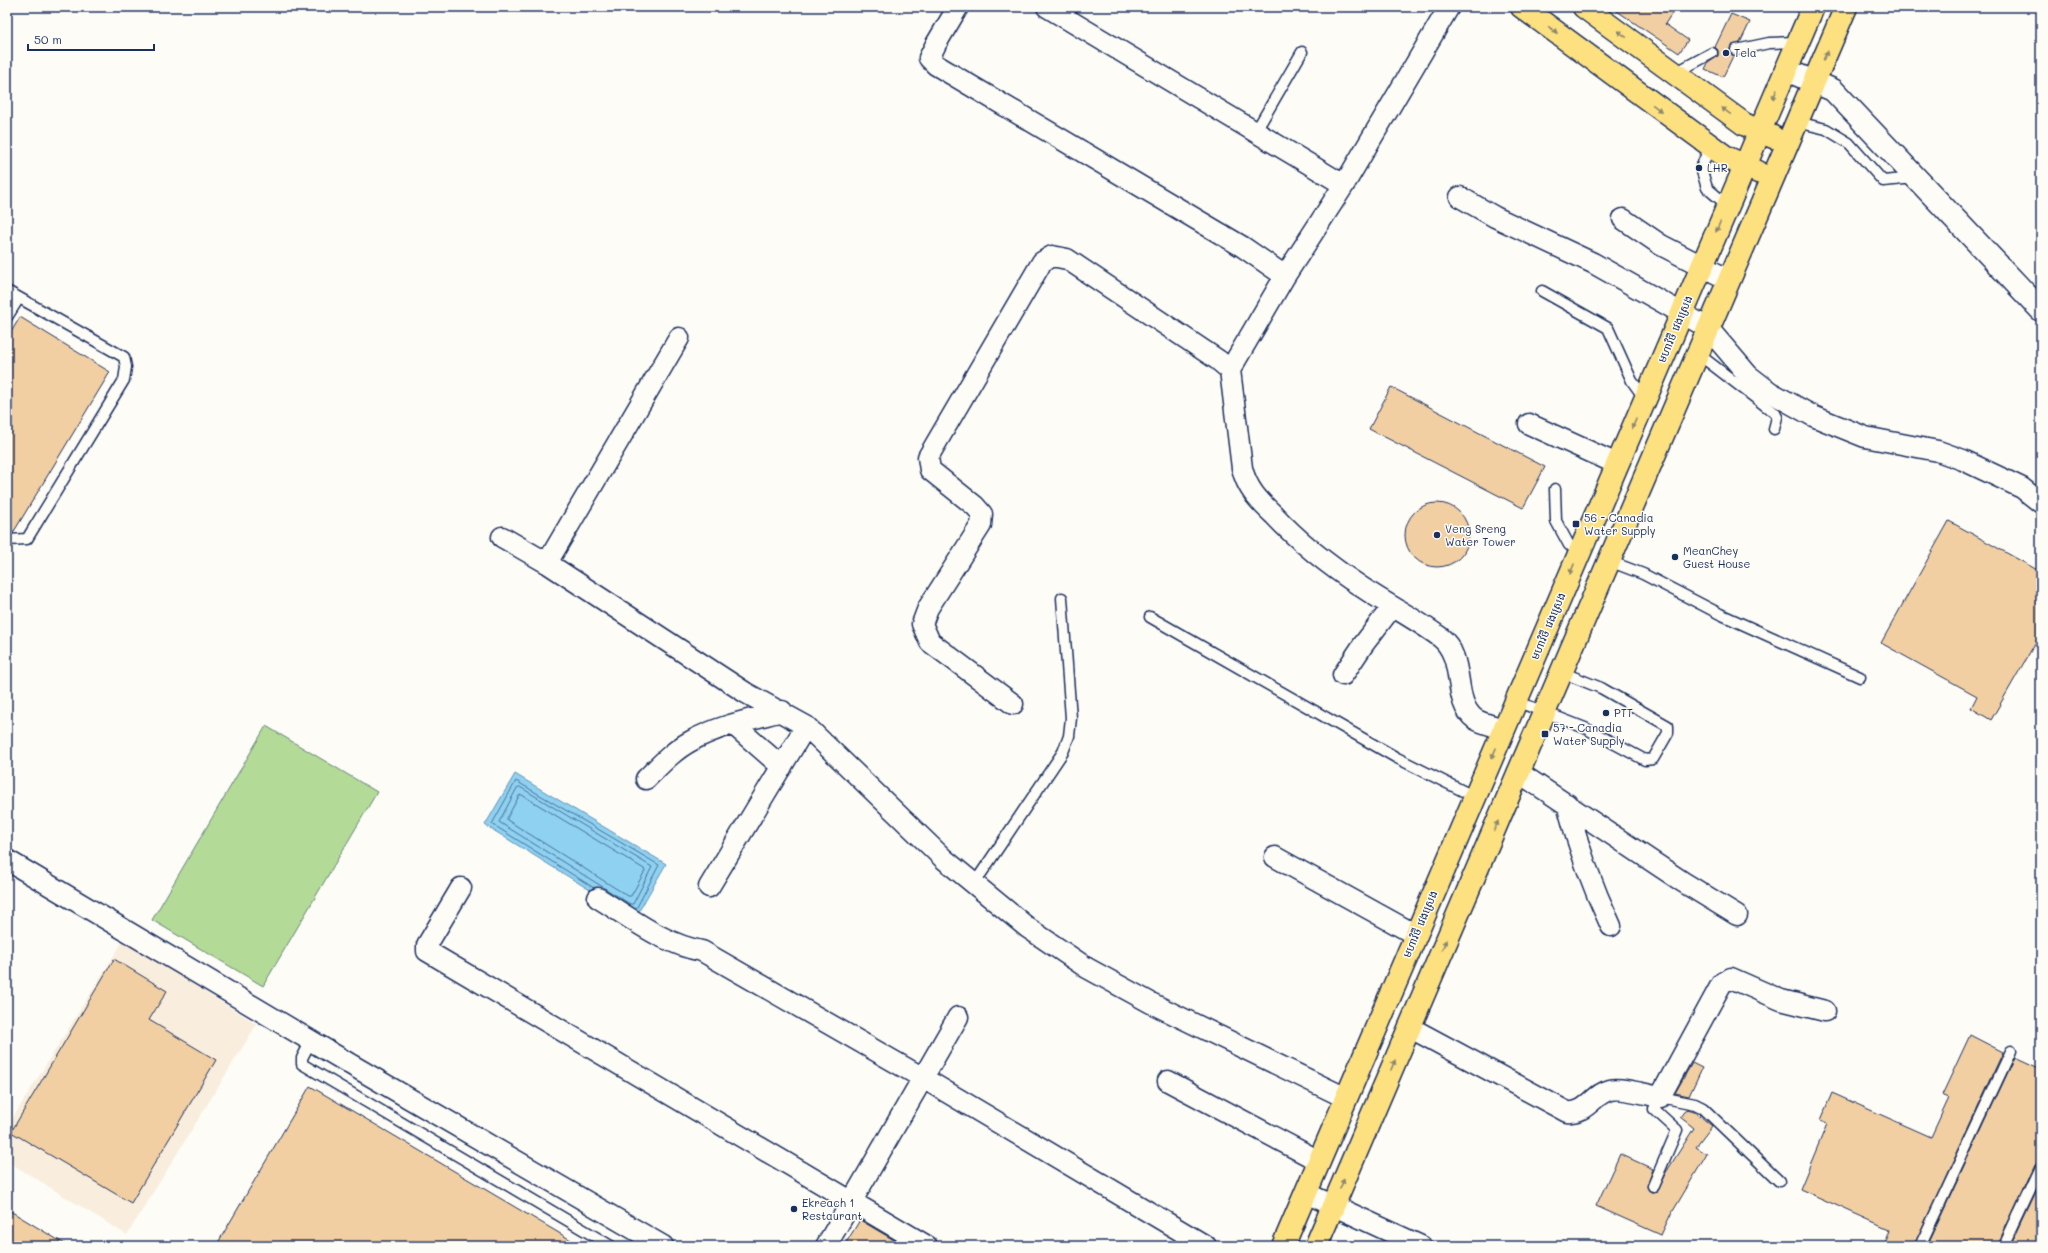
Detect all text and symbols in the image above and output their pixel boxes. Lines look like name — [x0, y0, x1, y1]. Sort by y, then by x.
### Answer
scale bar — [28, 26, 154, 52]
one-way arrow — [1547, 26, 1558, 34]
one-way arrow — [1616, 30, 1627, 38]
text: 50 m — [34, 31, 62, 47]
place label: Tela — [1734, 45, 1757, 60]
marker: Tela — [1721, 48, 1731, 58]
one-way arrow — [1822, 50, 1828, 61]
one-way arrow — [1772, 89, 1778, 101]
one-way arrow — [1652, 104, 1662, 112]
one-way arrow — [1721, 107, 1732, 115]
place label: LHR — [1707, 160, 1728, 175]
marker: LHR — [1694, 163, 1704, 173]
one-way arrow — [1715, 222, 1721, 234]
street label: មហាវិថី វេងស្រេង — [1654, 293, 1695, 365]
one-way arrow — [1631, 419, 1637, 431]
place label: 56 - Canadia Water Supply — [1584, 510, 1656, 538]
marker: 56 - Canadia Water Supply — [1571, 519, 1581, 529]
place label: Veng Sreng Water Tower — [1445, 521, 1516, 549]
marker: Veng Sreng Water Tower — [1432, 530, 1442, 540]
place label: MeanChey Guest House — [1683, 543, 1750, 571]
marker: MeanChey Guest House — [1670, 552, 1680, 562]
one-way arrow — [1569, 564, 1575, 575]
street label: មហាវិថី វេងស្រេង — [1527, 590, 1568, 662]
place label: PTT — [1614, 705, 1633, 720]
marker: PTT — [1601, 708, 1611, 718]
place label: 57 - Canadia Water Supply — [1553, 720, 1625, 748]
marker: 57 - Canadia Water Supply — [1540, 729, 1550, 739]
one-way arrow — [1490, 748, 1496, 760]
one-way arrow — [1493, 819, 1499, 831]
street label: មហាវិថី វេងស្រេង — [1399, 888, 1440, 960]
one-way arrow — [1442, 939, 1448, 951]
one-way arrow — [1391, 1058, 1397, 1070]
one-way arrow — [1340, 1178, 1346, 1190]
place label: Ekreach 1 Restaurant — [802, 1195, 862, 1223]
marker: Ekreach 1 Restaurant — [789, 1204, 799, 1214]

